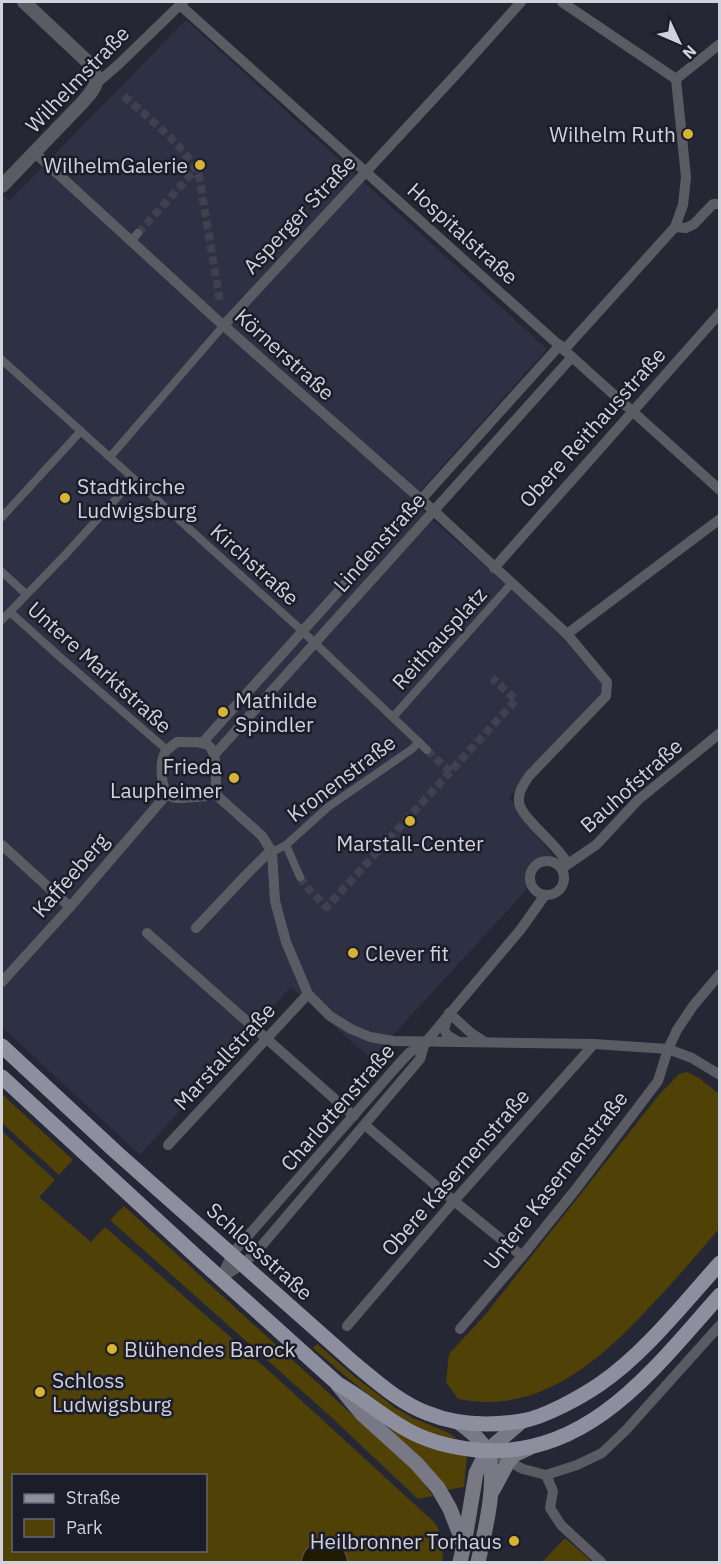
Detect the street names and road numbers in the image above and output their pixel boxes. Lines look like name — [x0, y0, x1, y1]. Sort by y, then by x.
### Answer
street label: Wilhelmstraße — [19, 19, 135, 139]
street label: Asperger Straße — [237, 148, 361, 280]
street label: Hospitalstraße — [402, 176, 524, 290]
street label: Körnerstraße — [229, 302, 341, 406]
street label: Obere Reithausstraße — [513, 341, 671, 513]
street label: Lindenstraße — [327, 486, 431, 598]
street label: Kirchstraße — [205, 517, 305, 611]
street label: Reithausplatz — [386, 581, 493, 695]
street label: Untere Marktstraße — [22, 595, 178, 739]
street label: Kronenstraße — [281, 728, 401, 828]
street label: Bauhofstraße — [574, 732, 688, 838]
street label: Kaffeeberg — [26, 827, 114, 923]
street label: Marstallstraße — [167, 996, 281, 1116]
street label: Charlottenstraße — [274, 1037, 400, 1177]
street label: Obere Kasernenstraße — [375, 1082, 535, 1262]
street label: Untere Kasernenstraße — [476, 1085, 634, 1275]
street label: Schlossstraße — [201, 1196, 319, 1306]

